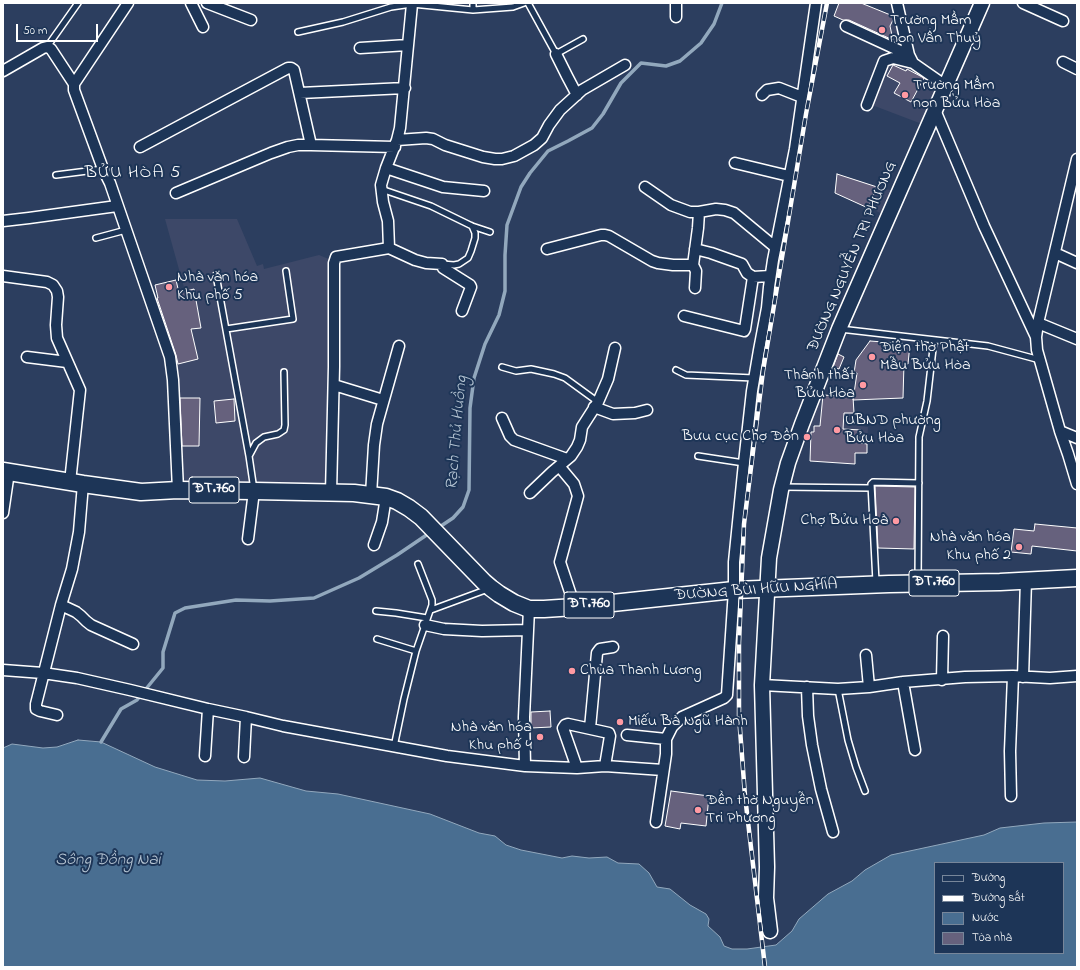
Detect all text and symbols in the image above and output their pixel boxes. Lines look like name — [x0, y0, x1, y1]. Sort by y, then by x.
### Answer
place label: Trường Mầm non Vân Thuỷ — [890, 11, 981, 49]
scale bar — [18, 16, 100, 42]
text: 50 m — [23, 22, 47, 40]
marker: Trường Mầm non Vân Thuỷ — [877, 25, 887, 35]
place label: Trường Mầm non Bửu Hòa — [913, 76, 1000, 114]
marker: Trường Mầm non Bửu Hòa — [900, 90, 910, 100]
street label: ĐƯỜNG NGUYỄN TRI PHƯƠNG — [804, 159, 902, 355]
district label: BỬU HÒA 5 — [85, 163, 181, 185]
place label: Nhà văn hóa Khu phố 5 — [177, 268, 258, 306]
marker: Nhà văn hóa Khu phố 5 — [164, 282, 174, 292]
place label: Điện thờ Phật Mẫu Bửu Hòa — [880, 338, 971, 376]
marker: Điện thờ Phật Mẫu Bửu Hòa — [867, 352, 877, 362]
place label: Thánh thất Bửu Hòa — [784, 366, 855, 404]
water label: Rạch Thủ Huồng — [443, 375, 473, 491]
marker: Thánh thất Bửu Hòa — [858, 380, 868, 390]
place label: UBND phường Bửu Hòa — [845, 411, 941, 449]
marker: UBND phường Bửu Hòa — [832, 425, 842, 435]
place label: Bưu cục Chợ Đồn — [682, 427, 799, 447]
marker: Bưu cục Chợ Đồn — [802, 432, 812, 442]
road number: ĐT.760 — [189, 477, 239, 503]
place label: Chợ Bửu Hoà — [801, 511, 888, 531]
marker: Chợ Bửu Hoà — [891, 516, 901, 526]
place label: Nhà văn hóa Khu phố 2 — [930, 528, 1011, 566]
marker: Nhà văn hóa Khu phố 2 — [1014, 542, 1024, 552]
road number: ĐT.760 — [909, 570, 959, 596]
street label: ĐƯỜNG BÙI HỮU NGHĨA — [674, 576, 838, 606]
road number: ĐT.760 — [564, 592, 614, 618]
place label: Chùa Thanh Lương — [580, 661, 701, 681]
marker: Chùa Thanh Lương — [567, 666, 577, 676]
place label: Miếu Bà Ngũ Hành — [628, 712, 748, 732]
marker: Miếu Bà Ngũ Hành — [615, 717, 625, 727]
place label: Nhà văn hóa Khu phố 4 — [451, 718, 532, 756]
marker: Nhà văn hóa Khu phố 4 — [535, 732, 545, 742]
place label: Đền thờ Nguyễn Tri Phương — [706, 791, 814, 829]
marker: Đền thờ Nguyễn Tri Phương — [693, 805, 703, 815]
water label: Sông Đồng Nai — [55, 851, 161, 871]
legend — [934, 862, 1064, 954]
text: Đường — [972, 869, 1005, 887]
text: Đường sắt — [972, 889, 1025, 907]
text: Nước — [972, 909, 999, 927]
text: Tòa nhà — [972, 929, 1012, 947]

